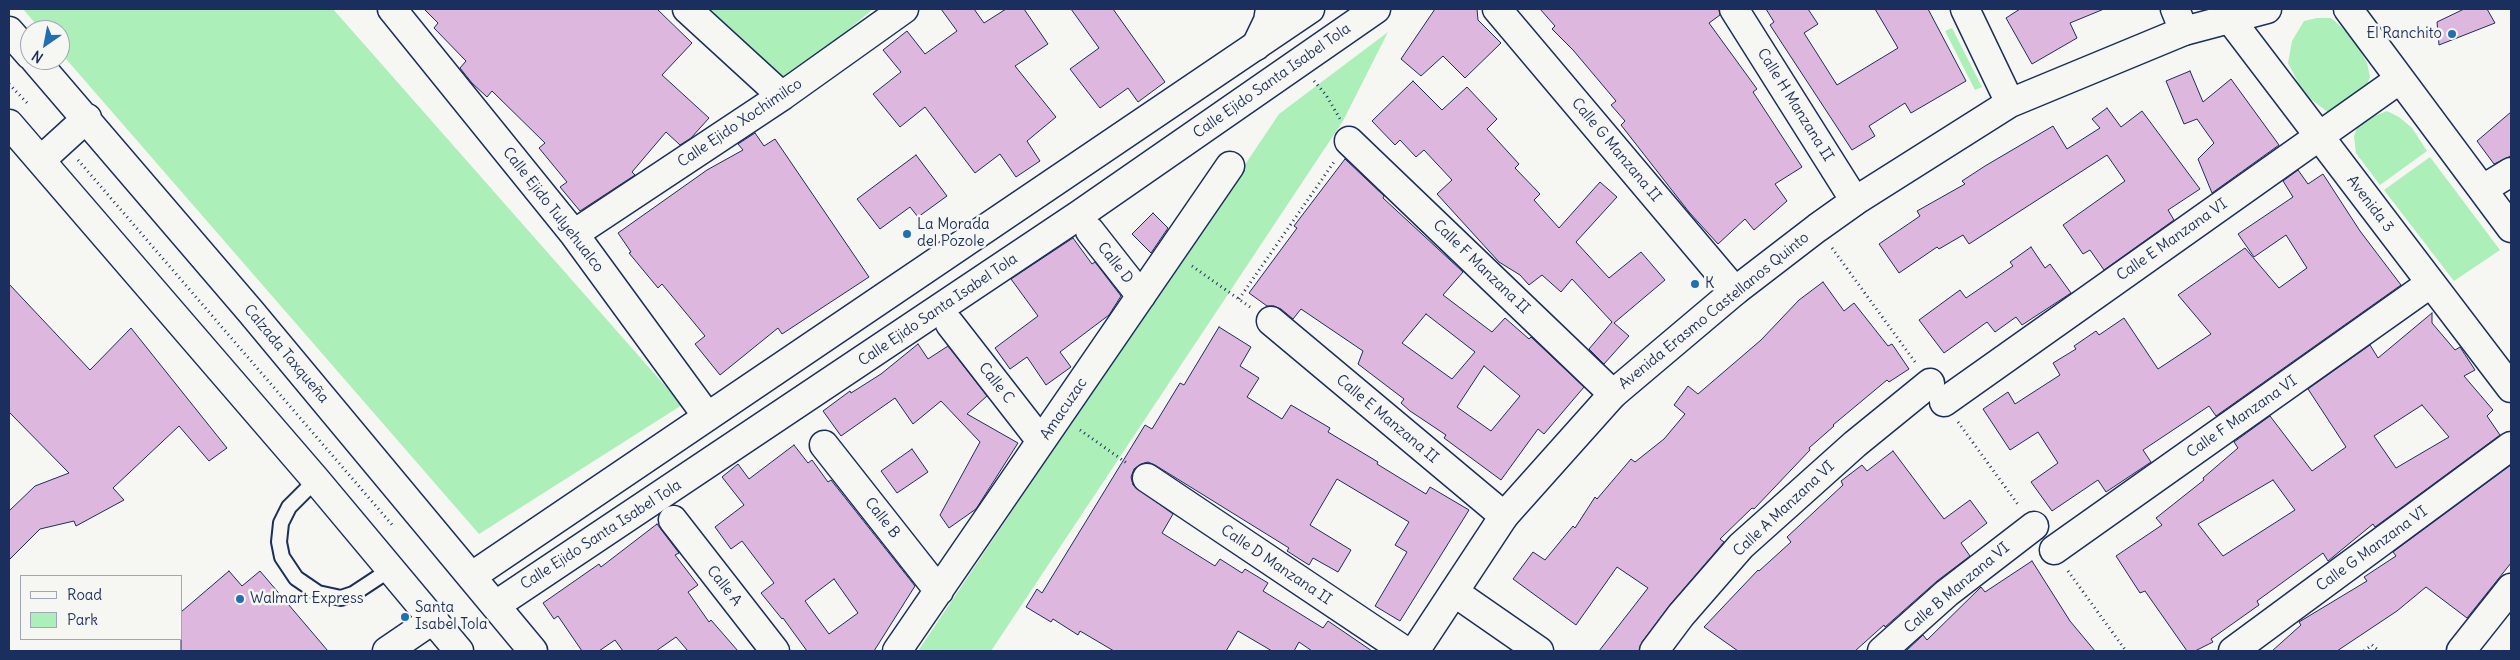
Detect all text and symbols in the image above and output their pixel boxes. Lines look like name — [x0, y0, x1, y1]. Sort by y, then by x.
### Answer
north arrow — [20, 20, 70, 70]
street label: Calle Ejido Santa Isabel Tola — [1190, 20, 1354, 142]
place label: El Ranchito — [2366, 25, 2442, 43]
marker: El Ranchito — [2446, 28, 2458, 40]
street label: Calle H Manzana II — [1753, 45, 1837, 165]
text: N — [28, 47, 46, 67]
street label: Calle Ejido Xochimilco — [674, 75, 806, 171]
street label: Calle G Manzana II — [1567, 94, 1665, 206]
street label: Calle Ejido Tulyehualco — [499, 144, 607, 276]
street label: Avenida 3 — [2343, 172, 2397, 236]
street label: Calle E Manzana VI — [2113, 195, 2231, 285]
place label: La Morada del Pozole — [917, 216, 990, 251]
street label: Calle F Manzana II — [1429, 216, 1533, 318]
marker: La Morada del Pozole — [901, 228, 913, 240]
street label: Avenida Erasmo Castellanos Quinto — [1615, 229, 1813, 393]
street label: Calle D — [1093, 239, 1137, 287]
street label: Calle Ejido Santa Isabel Tola — [855, 250, 1021, 370]
place label: K — [1705, 275, 1714, 293]
marker: K — [1689, 278, 1701, 290]
street label: Calzada Taxqueña — [240, 301, 332, 407]
street label: Calle C — [975, 359, 1017, 407]
street label: Calle E Manzana II — [1332, 371, 1442, 467]
street label: Calle F Manzana VI — [2183, 372, 2301, 462]
street label: Amacuzac — [1037, 375, 1091, 443]
street label: Calle A Manzana VI — [1730, 458, 1838, 560]
street label: Calle Ejido Santa Isabel Tola — [517, 476, 685, 594]
street label: Calle B — [861, 494, 903, 542]
street label: Calle G Manzana VI — [2313, 503, 2431, 595]
street label: Calle D Manzana II — [1217, 521, 1335, 609]
street label: Calle B Manzana VI — [1901, 539, 2013, 637]
street label: Calle A — [703, 562, 745, 610]
legend — [20, 575, 182, 640]
text: Road — [67, 585, 102, 604]
place label: Walmart Express — [250, 590, 364, 608]
marker: Walmart Express — [234, 593, 246, 605]
place label: Santa Isabel Tola — [415, 599, 487, 634]
text: Park — [67, 610, 98, 629]
marker: Santa Isabel Tola — [399, 611, 411, 623]

